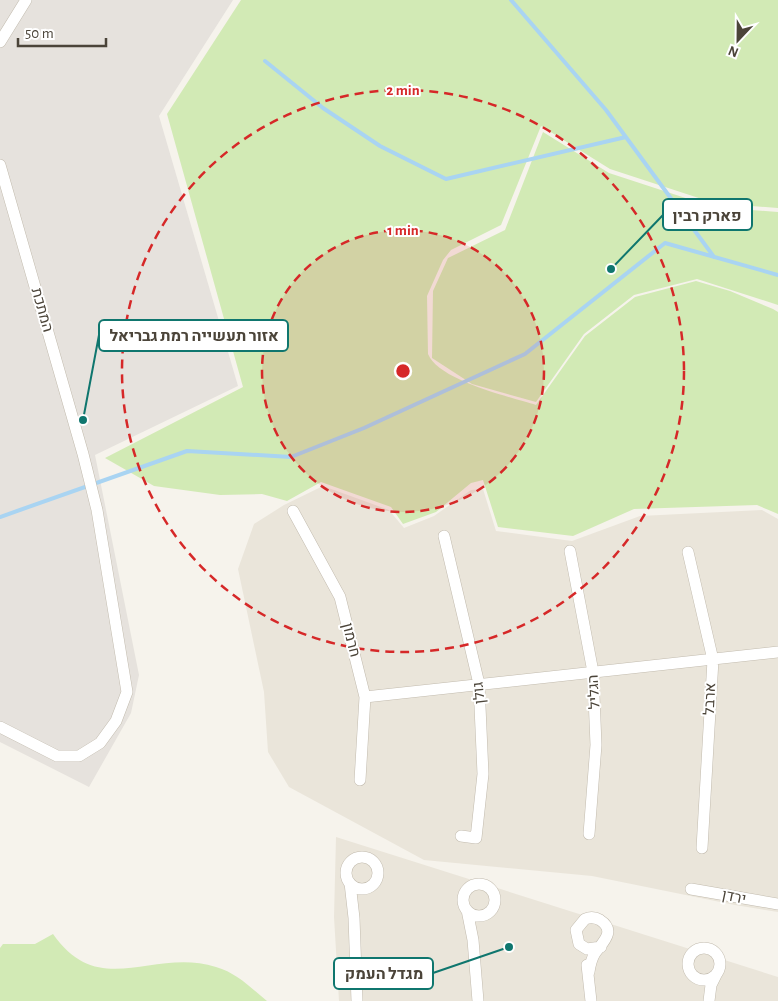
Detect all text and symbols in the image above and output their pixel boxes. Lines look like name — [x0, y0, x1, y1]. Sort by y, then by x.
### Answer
scale bar — [18, 15, 105, 47]
north arrow — [713, 15, 763, 65]
text: 50 m — [25, 26, 54, 41]
text: N — [726, 43, 741, 59]
text: 2 min — [386, 83, 420, 98]
callout: פארק רבין — [663, 199, 752, 230]
text: פארק רבין — [672, 208, 742, 224]
text: 1 min — [387, 223, 419, 238]
street label: המתכת — [29, 286, 55, 334]
callout: אזור תעשייה רמת גבריאל — [99, 320, 288, 351]
text: אזור תעשייה רמת גבריאל — [109, 328, 279, 344]
centre of rings — [394, 362, 412, 380]
street label: חרמון — [340, 621, 362, 659]
street label: הגליל — [586, 674, 602, 710]
street label: גולן — [470, 681, 488, 705]
street label: ארבל — [702, 682, 718, 716]
street label: ירדן — [721, 887, 747, 907]
callout: מגדל העמק — [334, 958, 433, 989]
text: מגדל העמק — [345, 966, 423, 982]

